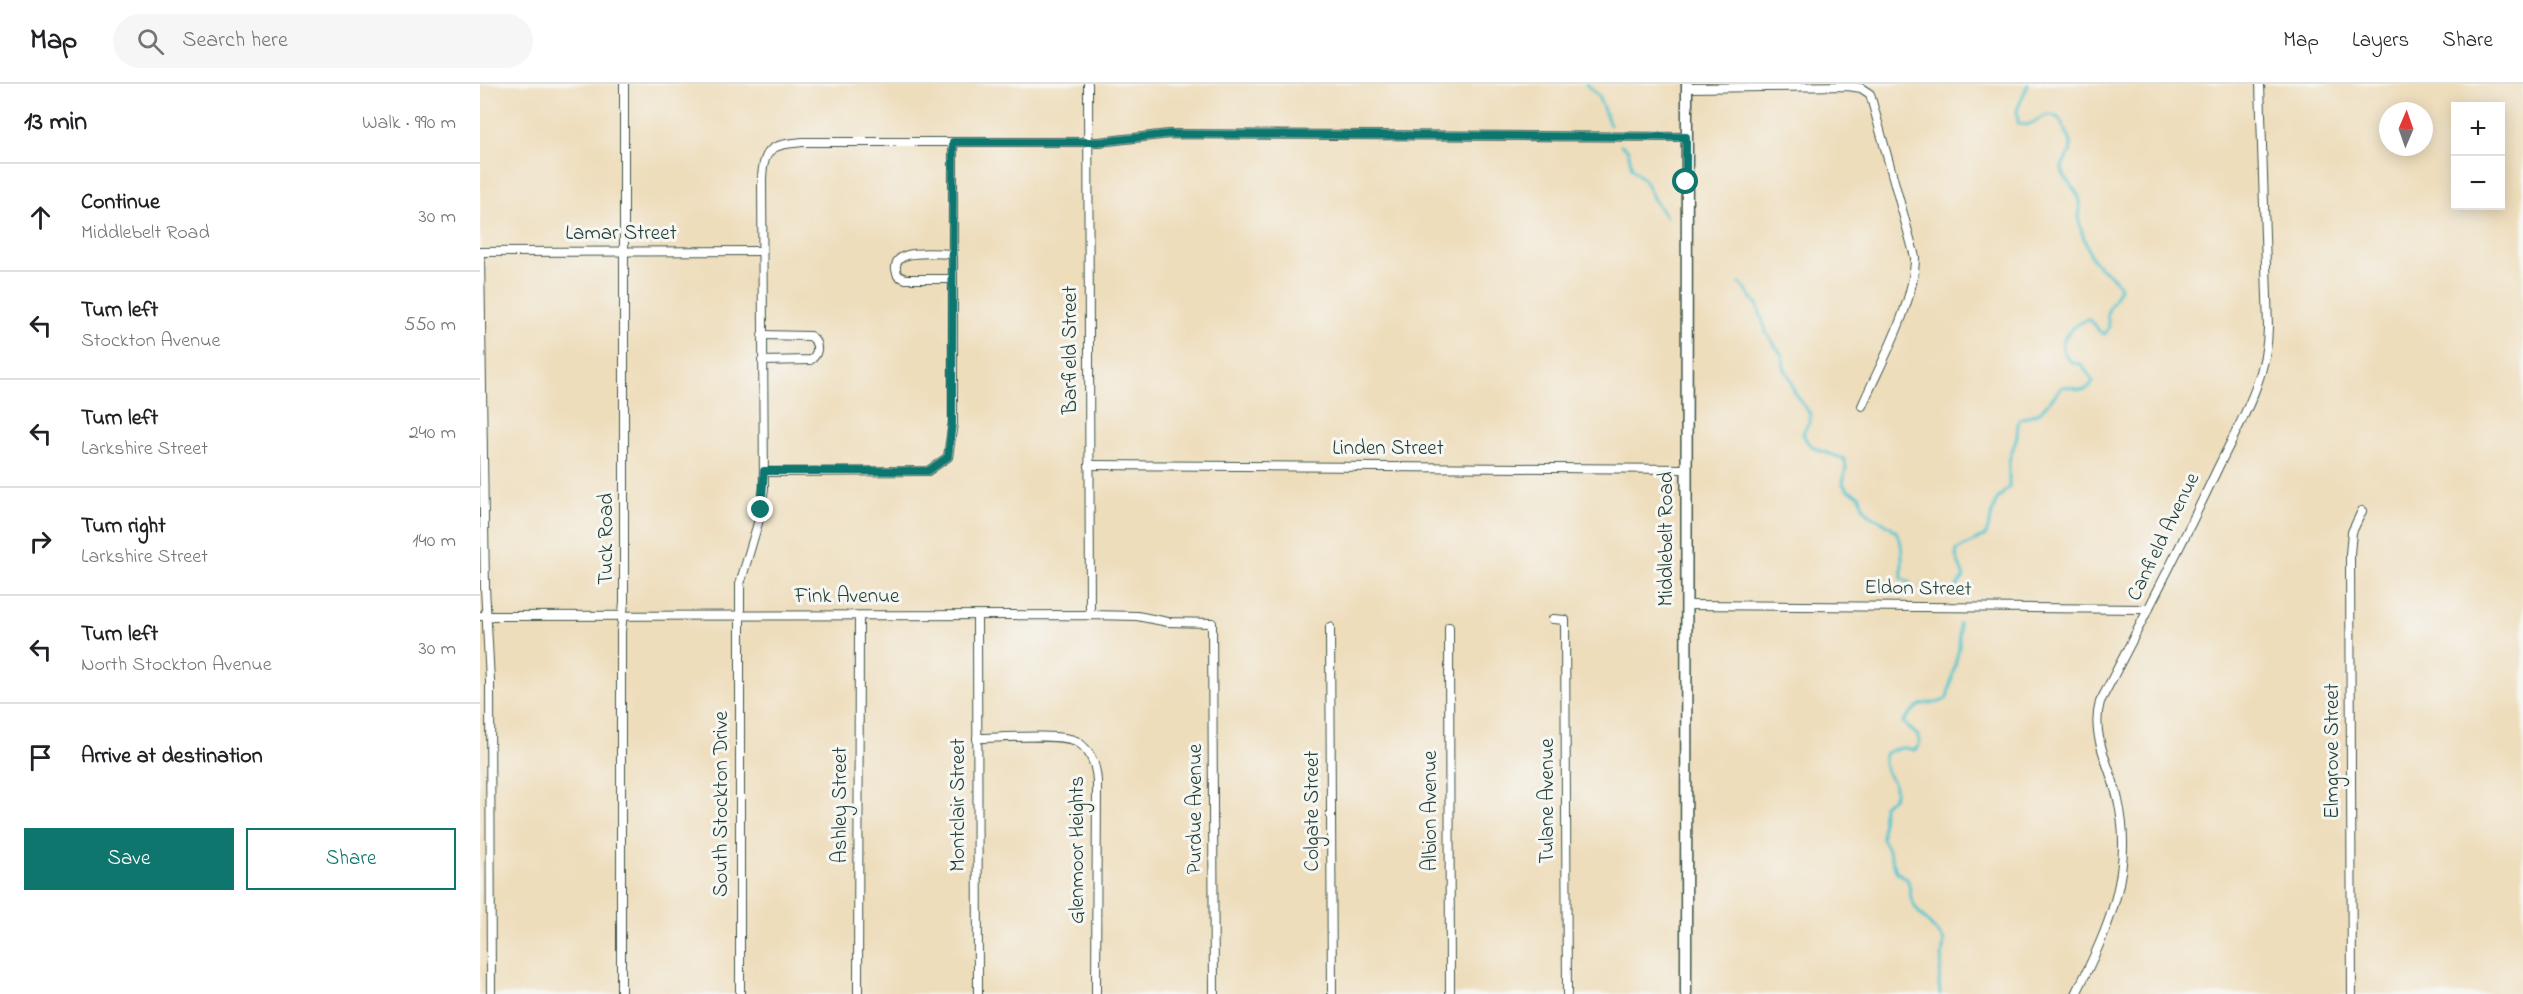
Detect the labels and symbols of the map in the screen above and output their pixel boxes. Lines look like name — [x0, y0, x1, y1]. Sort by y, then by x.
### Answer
north arrow — [2379, 102, 2433, 156]
route start — [1672, 168, 1698, 194]
street label: Lamar Street — [565, 219, 677, 249]
street label: Barfield Street — [1056, 286, 1086, 415]
street label: Linden Street — [1332, 434, 1444, 464]
street label: Canfield Avenue — [2120, 467, 2208, 606]
street label: Middlebelt Road — [1652, 471, 1682, 607]
street label: Tuck Road — [592, 493, 622, 585]
route end — [747, 496, 773, 522]
street label: Eldon Street — [1864, 573, 1972, 605]
street label: Fink Avenue — [794, 582, 900, 612]
street label: Elmgrove Street — [2318, 683, 2350, 819]
street label: South Stockton Drive — [707, 710, 737, 897]
street label: Montclair Street — [944, 738, 974, 872]
street label: Tulane Avenue — [1533, 738, 1563, 864]
street label: Purdue Avenue — [1181, 743, 1211, 874]
street label: Ashley Street — [826, 747, 858, 863]
street label: Albion Avenue — [1416, 750, 1446, 871]
street label: Colgate Street — [1298, 751, 1330, 871]
street label: Glenmoor Heights — [1063, 776, 1095, 924]

